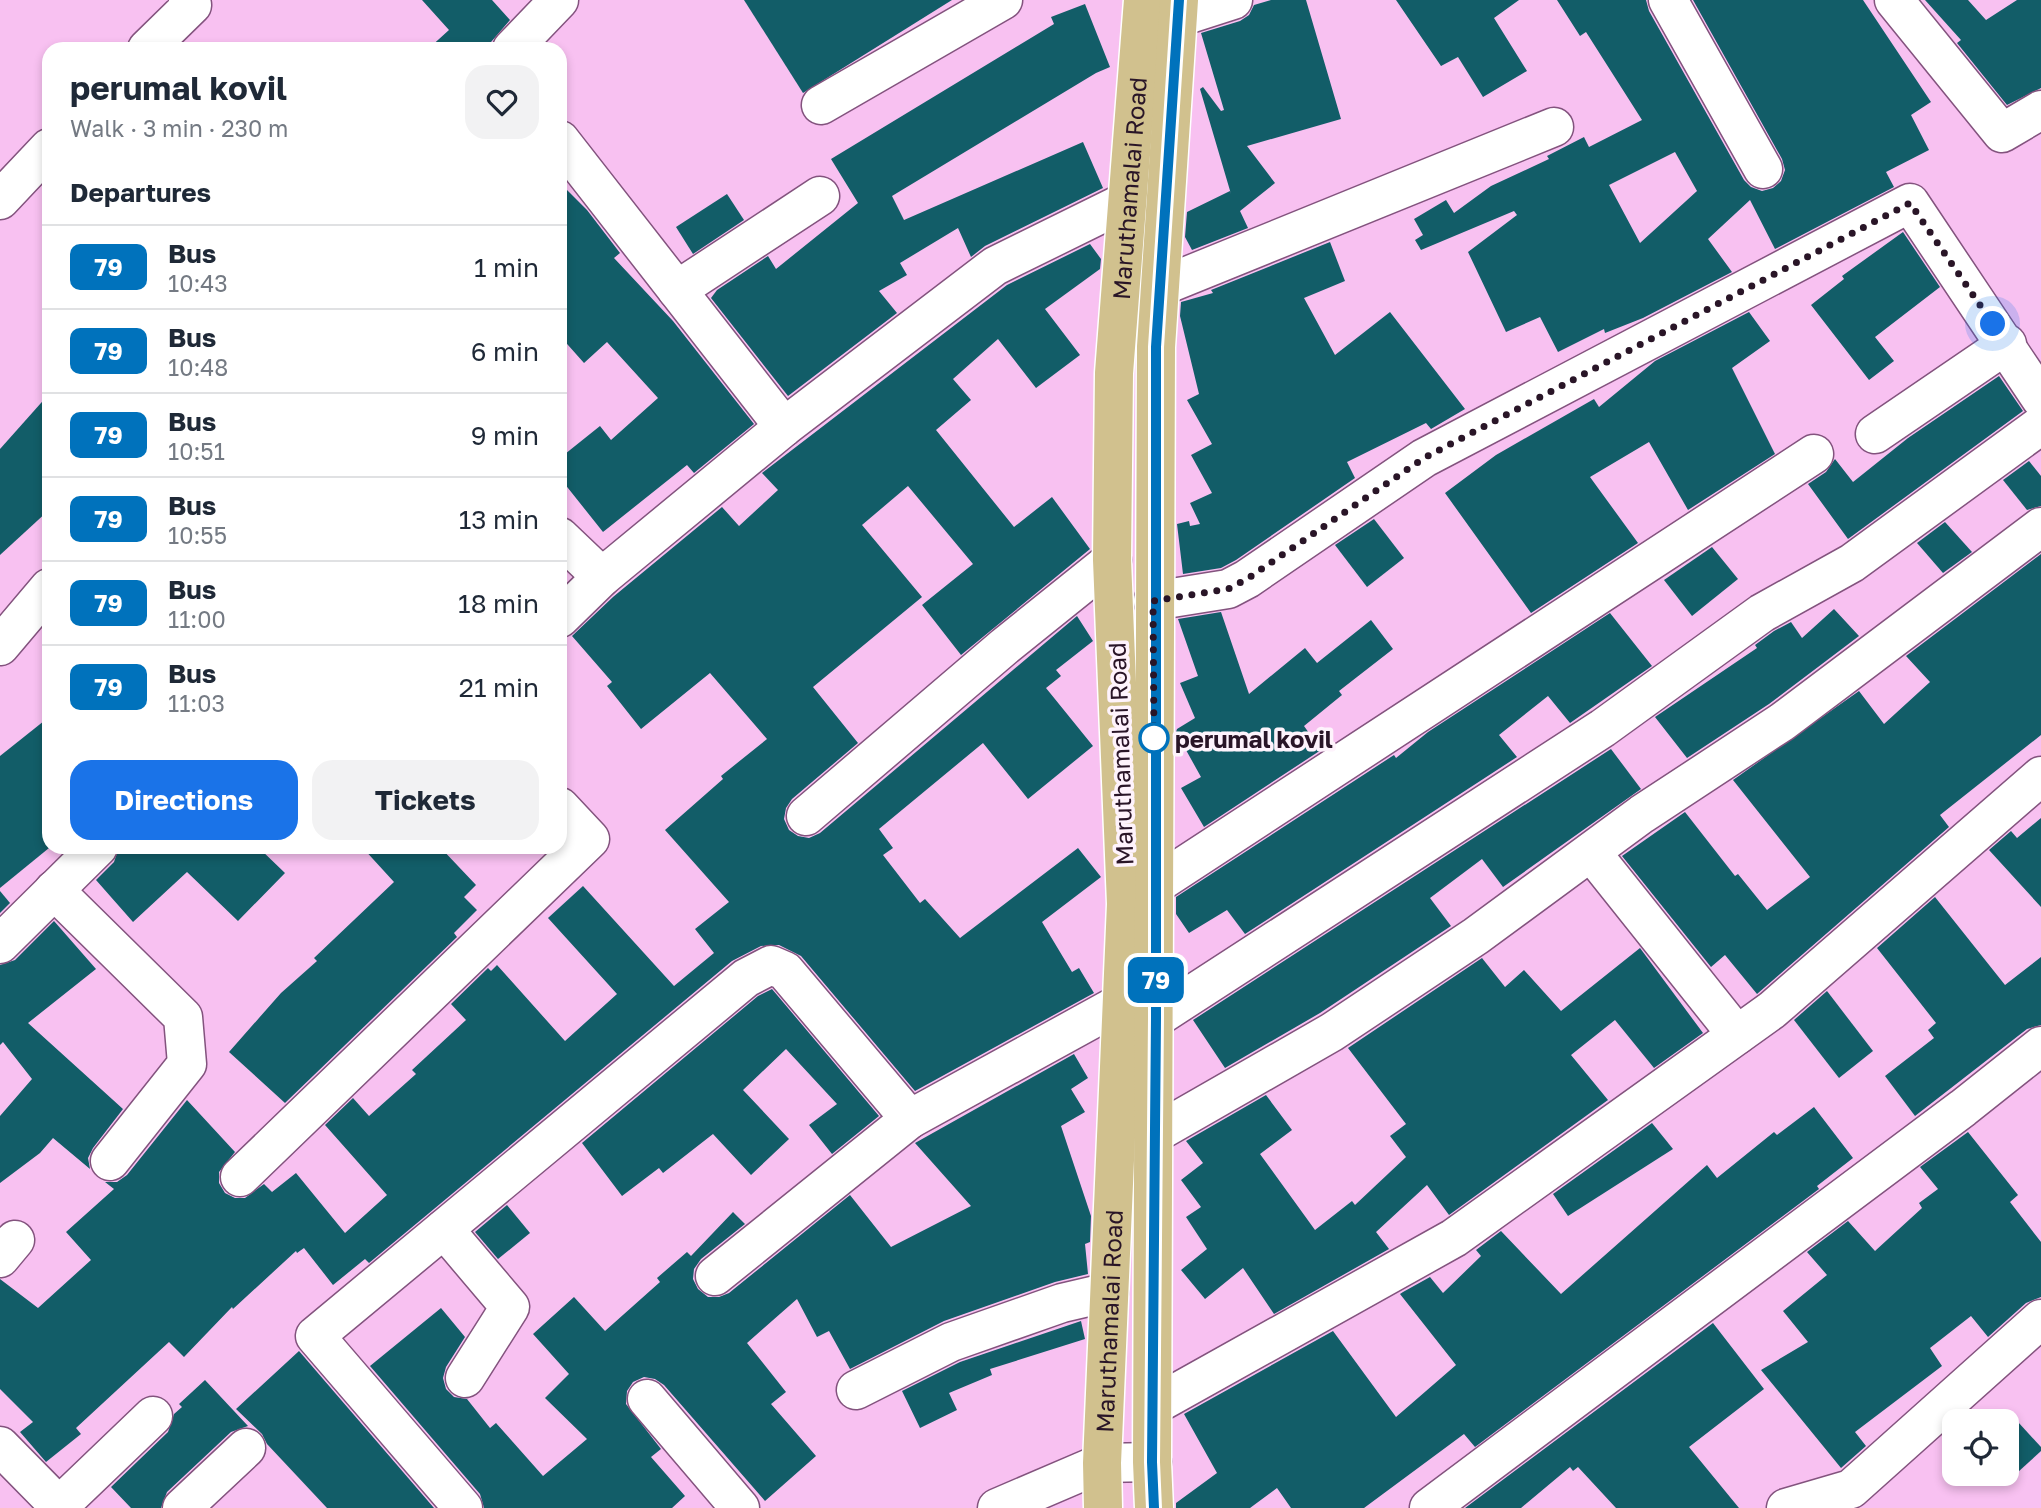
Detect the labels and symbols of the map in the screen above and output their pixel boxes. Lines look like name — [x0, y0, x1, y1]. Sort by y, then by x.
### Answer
street label: Maruthamalai Road — [1105, 76, 1151, 301]
your location — [1975, 306, 2010, 341]
street label: Maruthamalai Road — [1102, 642, 1138, 866]
marker: perumal kovil — [1139, 723, 1169, 753]
place label: perumal kovil — [1175, 724, 1333, 753]
line badge: 79 — [1124, 957, 1188, 1003]
street label: Maruthamalai Road — [1089, 1209, 1127, 1433]

